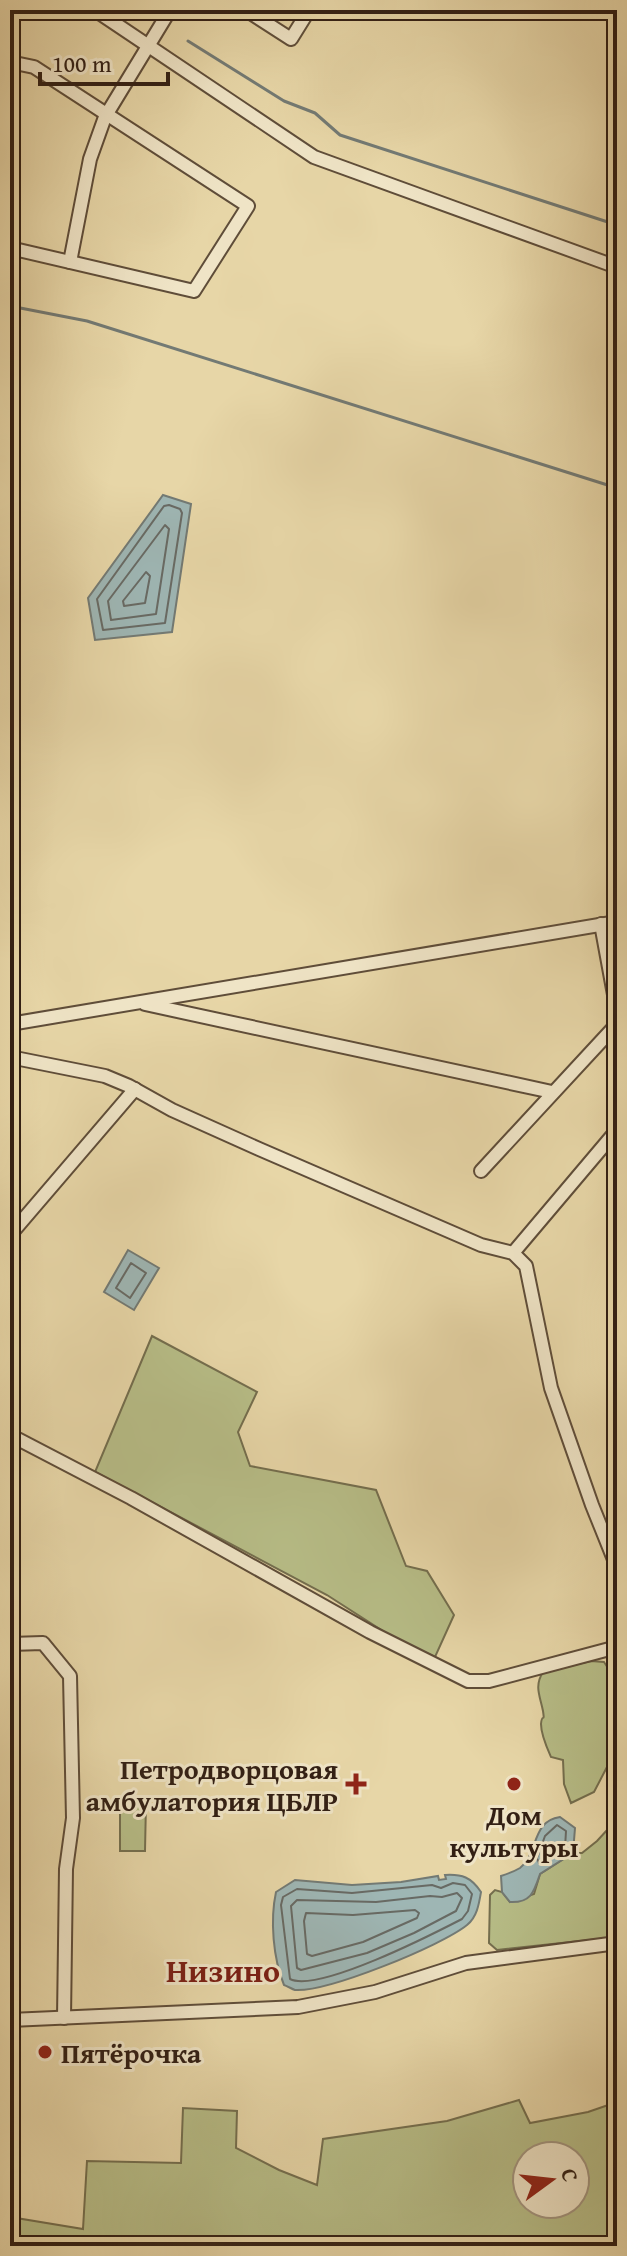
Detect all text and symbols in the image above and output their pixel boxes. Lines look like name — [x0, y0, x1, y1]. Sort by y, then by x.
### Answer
scale bar — [40, 36, 168, 86]
text: 100 m — [52, 46, 112, 81]
place label: Петродворцовая амбулатория ЦБЛР — [86, 1748, 338, 1821]
marker: Петродворцовая амбулатория ЦБЛР — [345, 1773, 367, 1795]
marker: Дом культуры — [505, 1775, 523, 1793]
place label: Дом культуры — [450, 1794, 579, 1867]
district label: Низино — [166, 1947, 280, 1994]
place label: Пятёрочка — [61, 2032, 202, 2073]
marker: Пятёрочка — [36, 2043, 54, 2061]
north arrow — [511, 2140, 591, 2220]
text: С — [553, 2165, 587, 2185]

